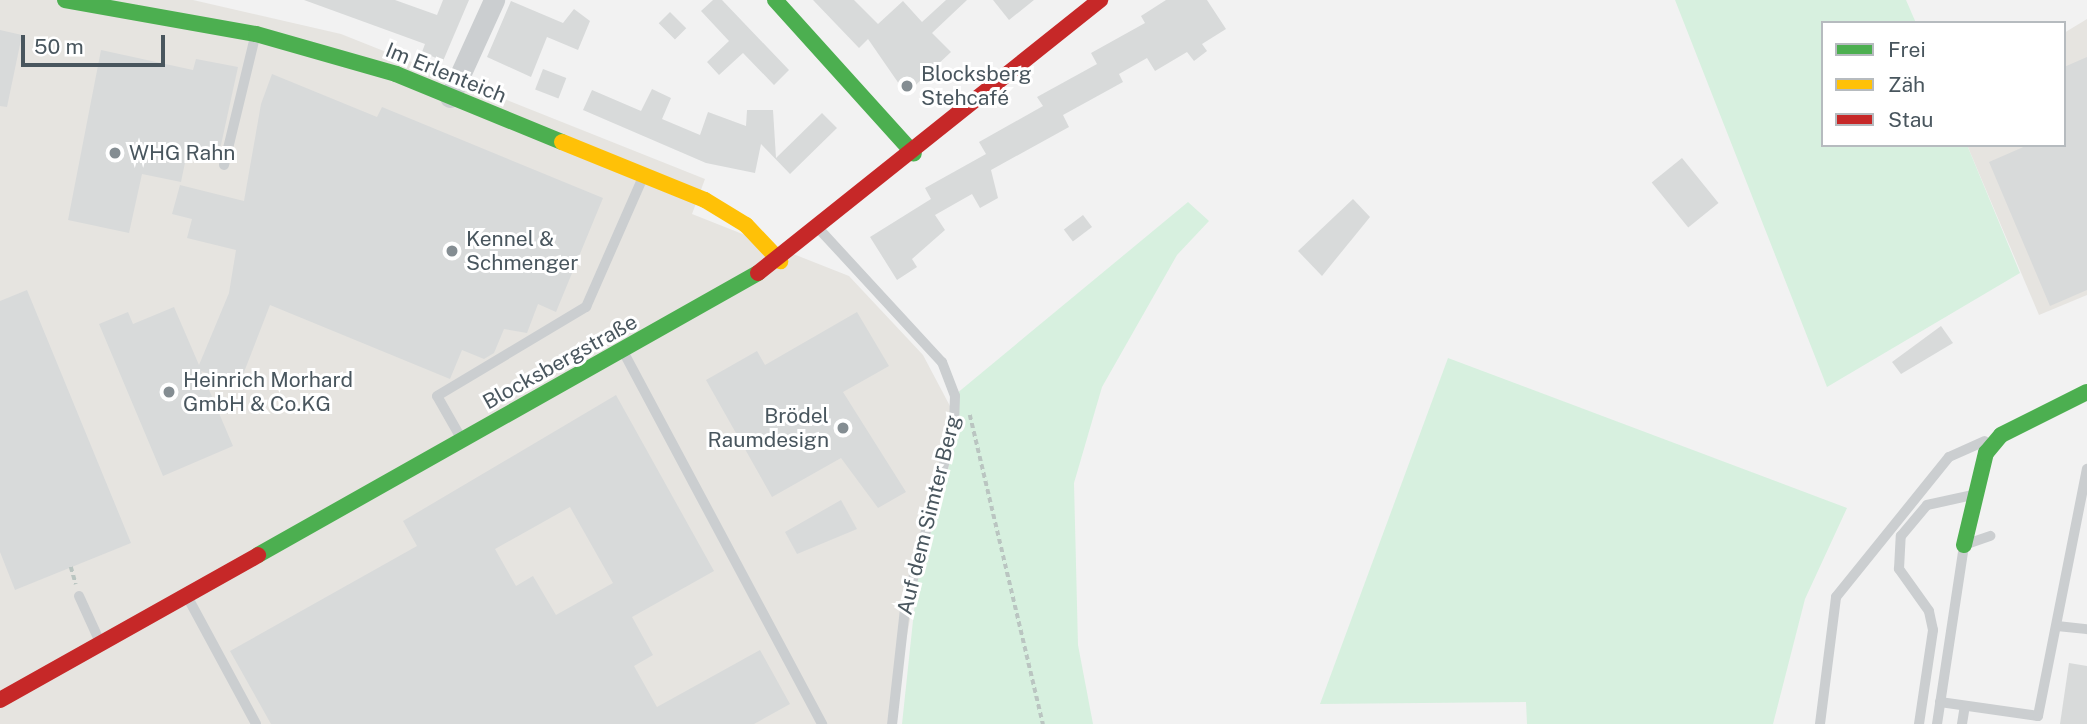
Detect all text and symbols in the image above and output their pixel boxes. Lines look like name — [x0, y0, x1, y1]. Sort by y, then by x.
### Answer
scale bar — [24, 21, 168, 65]
legend — [1821, 21, 2066, 147]
text: 50 m — [34, 34, 84, 59]
street label: Im Erlenteich — [382, 37, 510, 109]
text: Frei — [1888, 37, 1926, 62]
place label: Blocksberg Stehcafé — [921, 61, 1032, 111]
text: Zäh — [1888, 72, 1925, 97]
marker: Blocksberg Stehcafé — [899, 78, 915, 94]
text: Stau — [1888, 107, 1934, 132]
place label: WHG Rahn — [129, 140, 235, 166]
marker: WHG Rahn — [107, 145, 123, 161]
place label: Kennel & Schmenger — [466, 226, 578, 276]
marker: Kennel & Schmenger — [444, 243, 460, 259]
street label: Blocksbergstraße — [478, 309, 642, 415]
place label: Heinrich Morhard GmbH & Co.KG — [183, 367, 353, 417]
marker: Heinrich Morhard GmbH & Co.KG — [161, 384, 177, 400]
place label: Brödel Raumdesign — [708, 403, 829, 453]
street label: Auf dem Simter Berg — [892, 412, 966, 618]
marker: Brödel Raumdesign — [835, 420, 851, 436]

